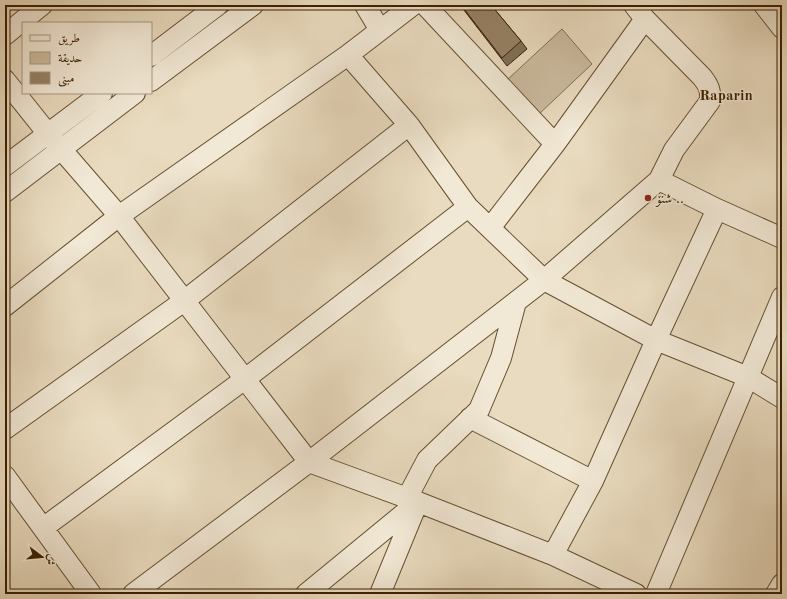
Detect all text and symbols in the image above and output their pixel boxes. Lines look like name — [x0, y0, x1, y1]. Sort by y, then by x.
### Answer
legend — [22, 22, 152, 94]
text: طريق — [58, 33, 80, 46]
text: حديقة — [58, 53, 82, 66]
text: مبنى — [58, 73, 74, 87]
district label: Raparin — [699, 89, 753, 104]
place label: شنۆ .. — [654, 192, 684, 207]
marker: شنۆ .. — [643, 193, 653, 203]
north arrow — [22, 537, 62, 577]
text: ش — [43, 553, 57, 566]

